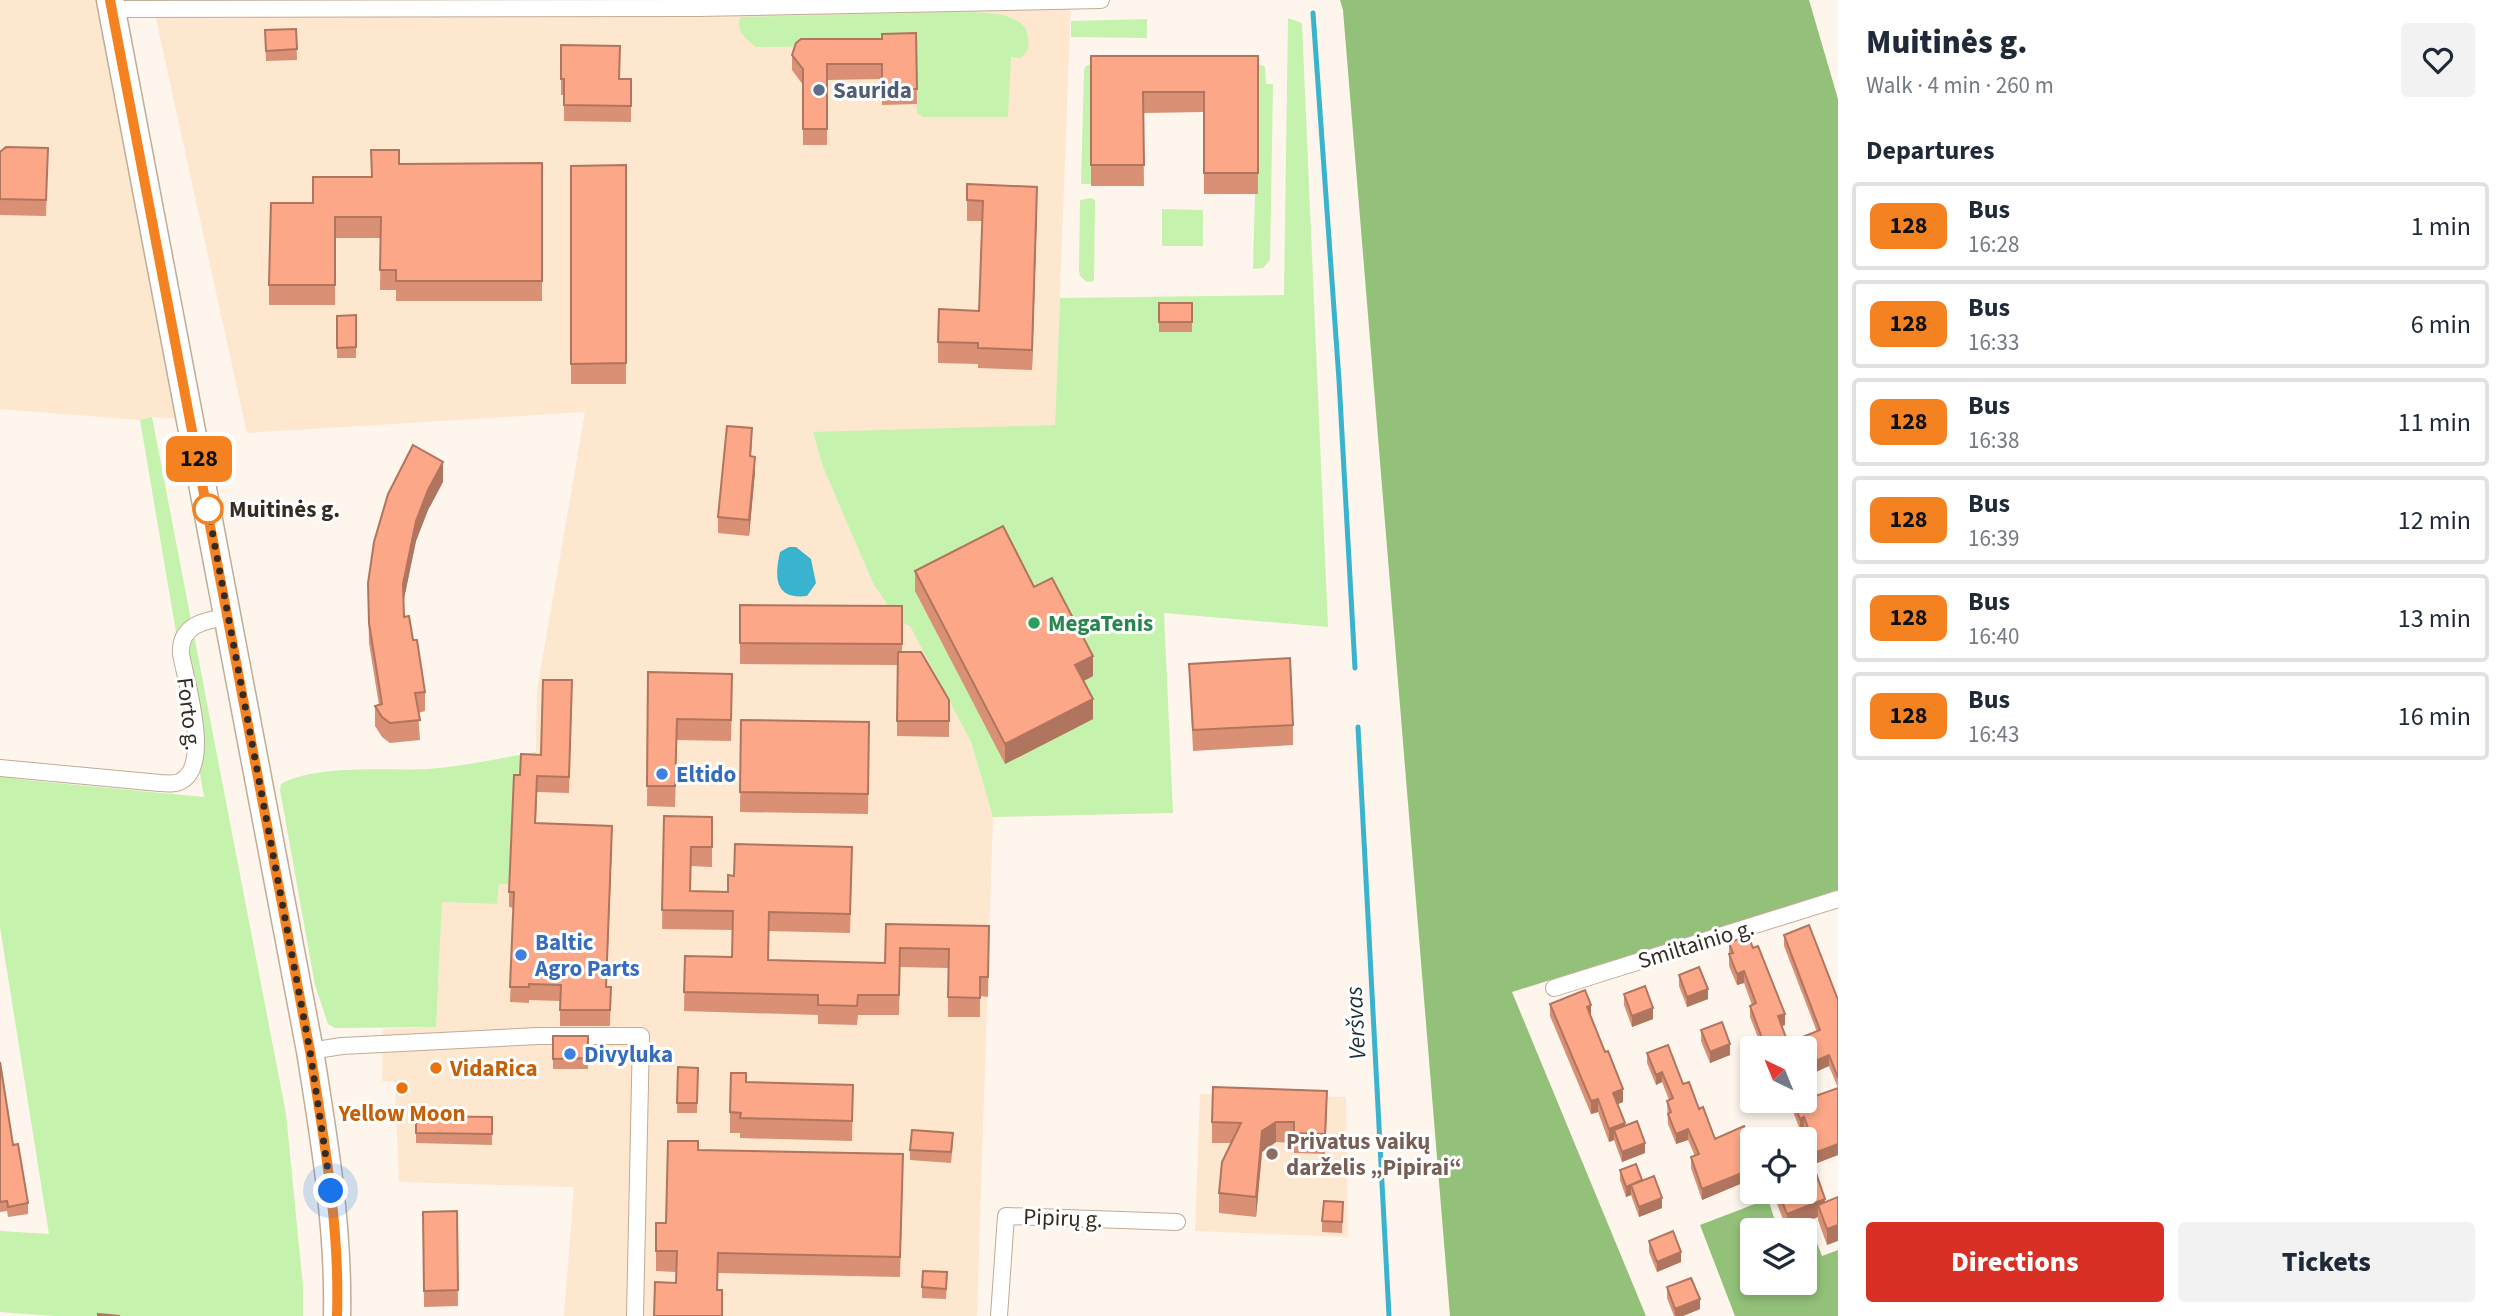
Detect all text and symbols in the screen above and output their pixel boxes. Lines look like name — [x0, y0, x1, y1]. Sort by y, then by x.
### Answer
text: Muitinės g. — [1866, 19, 2027, 66]
button: heart — [2401, 23, 2475, 97]
text: Walk · 4 min · 260 m — [1866, 69, 2054, 102]
place label: Saurida — [833, 74, 912, 107]
marker: Saurida — [811, 82, 827, 98]
text: Departures — [1866, 132, 1994, 169]
text: Bus — [1968, 191, 2010, 228]
text: 128 — [1889, 208, 1928, 243]
text: 1 min — [2411, 208, 2471, 245]
text: 16:28 — [1968, 228, 2019, 261]
text: Bus — [1968, 289, 2010, 326]
text: 128 — [1889, 306, 1928, 341]
text: 6 min — [2411, 306, 2471, 343]
text: 16:33 — [1968, 326, 2019, 359]
text: Bus — [1968, 387, 2010, 424]
text: 128 — [1889, 404, 1928, 439]
text: 11 min — [2398, 404, 2471, 441]
text: 16:38 — [1968, 424, 2019, 457]
line badge: 128 — [159, 436, 239, 482]
text: 128 — [180, 441, 218, 476]
text: Bus — [1968, 485, 2010, 522]
place label: Muitinės g. — [229, 493, 340, 526]
marker: Muitinės g. — [193, 494, 223, 524]
text: 128 — [1889, 502, 1928, 537]
text: 12 min — [2398, 502, 2471, 539]
text: 16:39 — [1968, 522, 2019, 555]
text: Bus — [1968, 583, 2010, 620]
text: 128 — [1889, 600, 1928, 635]
text: 13 min — [2398, 600, 2471, 637]
place label: MegaTenis — [1048, 607, 1153, 640]
marker: MegaTenis — [1026, 615, 1042, 631]
text: 16:40 — [1968, 620, 2019, 653]
street label: Forto g. — [168, 676, 210, 752]
text: Bus — [1968, 681, 2010, 718]
text: 128 — [1889, 698, 1928, 733]
text: 16 min — [2398, 698, 2471, 735]
text: 16:43 — [1968, 718, 2019, 751]
place label: Eltido — [676, 758, 736, 791]
marker: Eltido — [654, 766, 670, 782]
street label: Smiltainio g. — [1634, 911, 1758, 977]
place label: Baltic Agro Parts — [534, 926, 640, 985]
marker: Baltic Agro Parts — [513, 947, 529, 963]
water label: Veršvas — [1337, 985, 1375, 1061]
north arrow — [1740, 1036, 1816, 1113]
map controls — [1740, 1036, 1817, 1295]
place label: Divyluka — [584, 1038, 673, 1071]
marker: Divyluka — [562, 1046, 578, 1062]
place label: VidaRica — [449, 1052, 538, 1085]
marker: VidaRica — [428, 1060, 444, 1076]
marker: Yellow Moon — [394, 1080, 410, 1096]
place label: Yellow Moon — [337, 1097, 466, 1130]
place label: Privatus vaikų darželis „Pipirai“ — [1286, 1125, 1462, 1184]
button: locate — [1740, 1127, 1817, 1204]
marker: Privatus vaikų darželis „Pipirai“ — [1264, 1146, 1280, 1162]
your location — [313, 1173, 348, 1208]
street label: Pipirų g. — [1023, 1200, 1103, 1236]
button: layers — [1740, 1218, 1817, 1295]
button: Directions — [1866, 1222, 2164, 1302]
button: Tickets — [2178, 1222, 2475, 1302]

